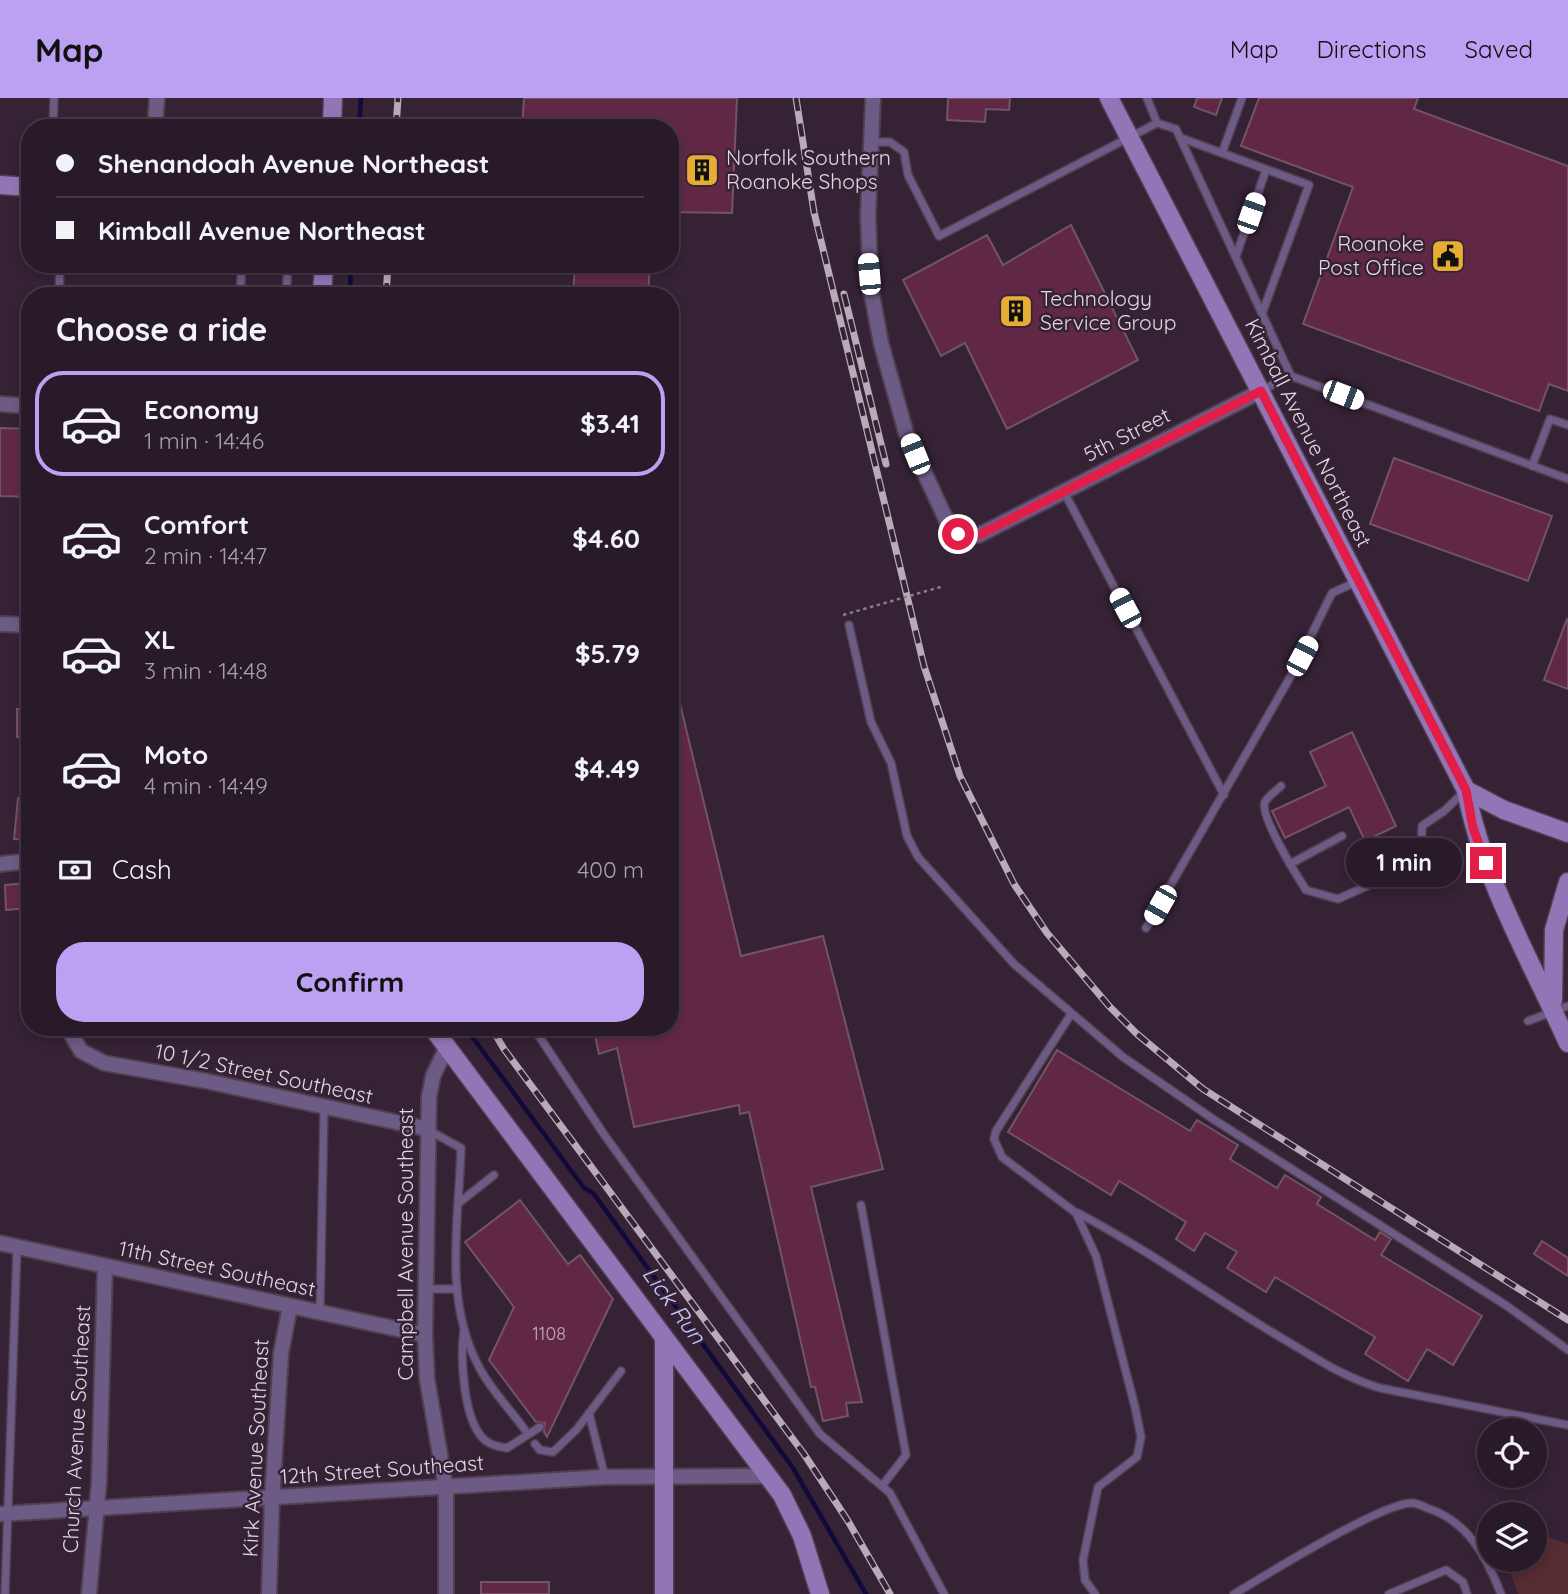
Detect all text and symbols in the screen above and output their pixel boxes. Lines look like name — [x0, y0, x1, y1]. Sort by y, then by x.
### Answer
text: Map — [35, 29, 103, 70]
text: Map — [1230, 34, 1279, 64]
text: Directions — [1317, 34, 1427, 64]
text: Saved — [1465, 34, 1533, 64]
place label: Norfolk Southern Roanoke Shops — [726, 144, 891, 194]
text: Shenandoah Avenue Northeast — [98, 147, 489, 180]
building icon: Norfolk Southern Roanoke Shops — [683, 151, 721, 189]
car — [1235, 190, 1268, 236]
text: Kimball Avenue Northeast — [98, 214, 426, 247]
place label: Roanoke Post Office — [1318, 230, 1424, 280]
public building icon: Roanoke Post Office — [1429, 237, 1467, 275]
car — [857, 252, 882, 296]
place label: Technology Service Group — [1040, 285, 1176, 335]
building icon: Technology Service Group — [997, 292, 1035, 330]
text: Choose a ride — [56, 309, 268, 349]
street label: Kimball Avenue Northeast — [1240, 314, 1378, 551]
car — [1320, 378, 1367, 412]
icon: car — [60, 392, 123, 455]
text: Economy — [144, 393, 259, 426]
street label: 5th Street — [1079, 401, 1174, 467]
text: $3.41 — [580, 407, 640, 440]
text: 1 min · 14:46 — [144, 426, 264, 455]
car — [898, 431, 933, 477]
icon: car — [60, 507, 123, 570]
text: Comfort — [144, 508, 249, 541]
route start — [942, 518, 974, 550]
text: $4.60 — [572, 522, 640, 555]
text: 2 min · 14:47 — [144, 541, 267, 570]
car — [1106, 585, 1145, 631]
icon: car — [60, 622, 123, 685]
text: XL — [144, 623, 176, 656]
car — [1283, 633, 1322, 679]
text: $5.79 — [575, 637, 640, 670]
text: 3 min · 14:48 — [144, 656, 268, 685]
icon: car — [60, 737, 123, 800]
text: Moto — [144, 738, 208, 771]
text: $4.49 — [574, 752, 640, 785]
text: 4 min · 14:49 — [144, 771, 268, 800]
callout: 1 min — [1346, 838, 1462, 888]
route end — [1470, 847, 1502, 879]
text: 1 min — [1376, 848, 1432, 877]
icon: cash — [56, 851, 94, 889]
text: Cash — [112, 853, 172, 886]
text: 400 m — [577, 855, 644, 884]
car — [1141, 882, 1180, 928]
button: Confirm — [56, 942, 644, 1022]
street label: 10 1/2 Street Southeast — [153, 1037, 376, 1109]
street label: Campbell Avenue Southeast — [392, 1108, 418, 1380]
street label: 11th Street Southeast — [116, 1234, 318, 1302]
water label: Lick Run — [636, 1260, 713, 1350]
street label: Church Avenue Southeast — [57, 1304, 95, 1554]
house number: 1108 — [532, 1322, 566, 1345]
street label: Kirk Avenue Southeast — [236, 1338, 274, 1558]
map controls — [1477, 1418, 1547, 1572]
button: locate — [1477, 1418, 1547, 1488]
street label: 12th Street Southeast — [279, 1449, 485, 1489]
button: layers — [1477, 1502, 1547, 1572]

